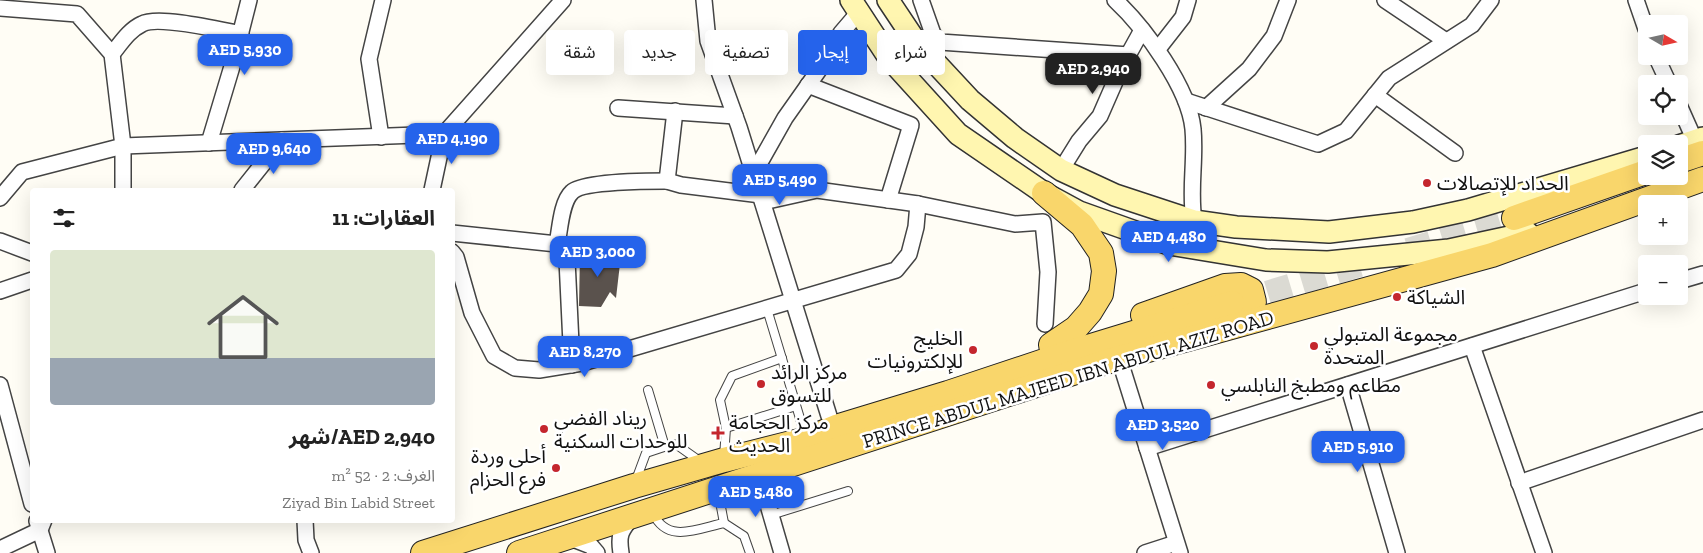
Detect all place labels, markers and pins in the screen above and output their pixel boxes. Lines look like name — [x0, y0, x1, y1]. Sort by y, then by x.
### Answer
pin: AED 5,930 — [188, 34, 302, 76]
pin: AED 2,940 — [1036, 52, 1150, 95]
pin: AED 4,190 — [395, 122, 509, 165]
pin: AED 9,640 — [217, 132, 331, 175]
pin: AED 5,490 — [723, 164, 837, 206]
place label: الحداد للإتصالات — [1437, 171, 1569, 196]
marker: الحداد للإتصالات — [1421, 177, 1433, 189]
pin: AED 4,480 — [1112, 220, 1226, 263]
pin: AED 3,000 — [541, 236, 655, 278]
place label: الشياكة — [1407, 285, 1465, 309]
marker: الشياكة — [1391, 291, 1403, 303]
place label: مجموعة المتبولي المتحدة — [1324, 322, 1458, 369]
place label: الخليج للإلكترونيات — [868, 326, 963, 374]
pin: AED 8,270 — [528, 336, 642, 378]
marker: مجموعة المتبولي المتحدة — [1308, 340, 1320, 352]
marker: الخليج للإلكترونيات — [967, 344, 979, 356]
place label: مركز الرائد للتسوق — [771, 360, 847, 407]
place label: مطاعم ومطبخ النابلسي — [1221, 373, 1401, 401]
marker: مركز الرائد للتسوق — [755, 378, 767, 390]
marker: مطاعم ومطبخ النابلسي — [1205, 379, 1217, 391]
place label: ريناد الفضي للوحدات السكنية — [554, 406, 687, 453]
pin: AED 3,520 — [1106, 408, 1220, 451]
place label: مركز الحجامة الحديث — [729, 410, 829, 457]
marker: ريناد الفضي للوحدات السكنية — [538, 423, 550, 435]
marker: مركز الحجامة الحديث — [711, 426, 725, 440]
pin: AED 5,910 — [1301, 430, 1415, 473]
place label: أحلى وردة فرع الحزام — [470, 444, 546, 494]
marker: أحلى وردة فرع الحزام — [550, 462, 562, 474]
pin: AED 5,480 — [699, 476, 813, 518]

